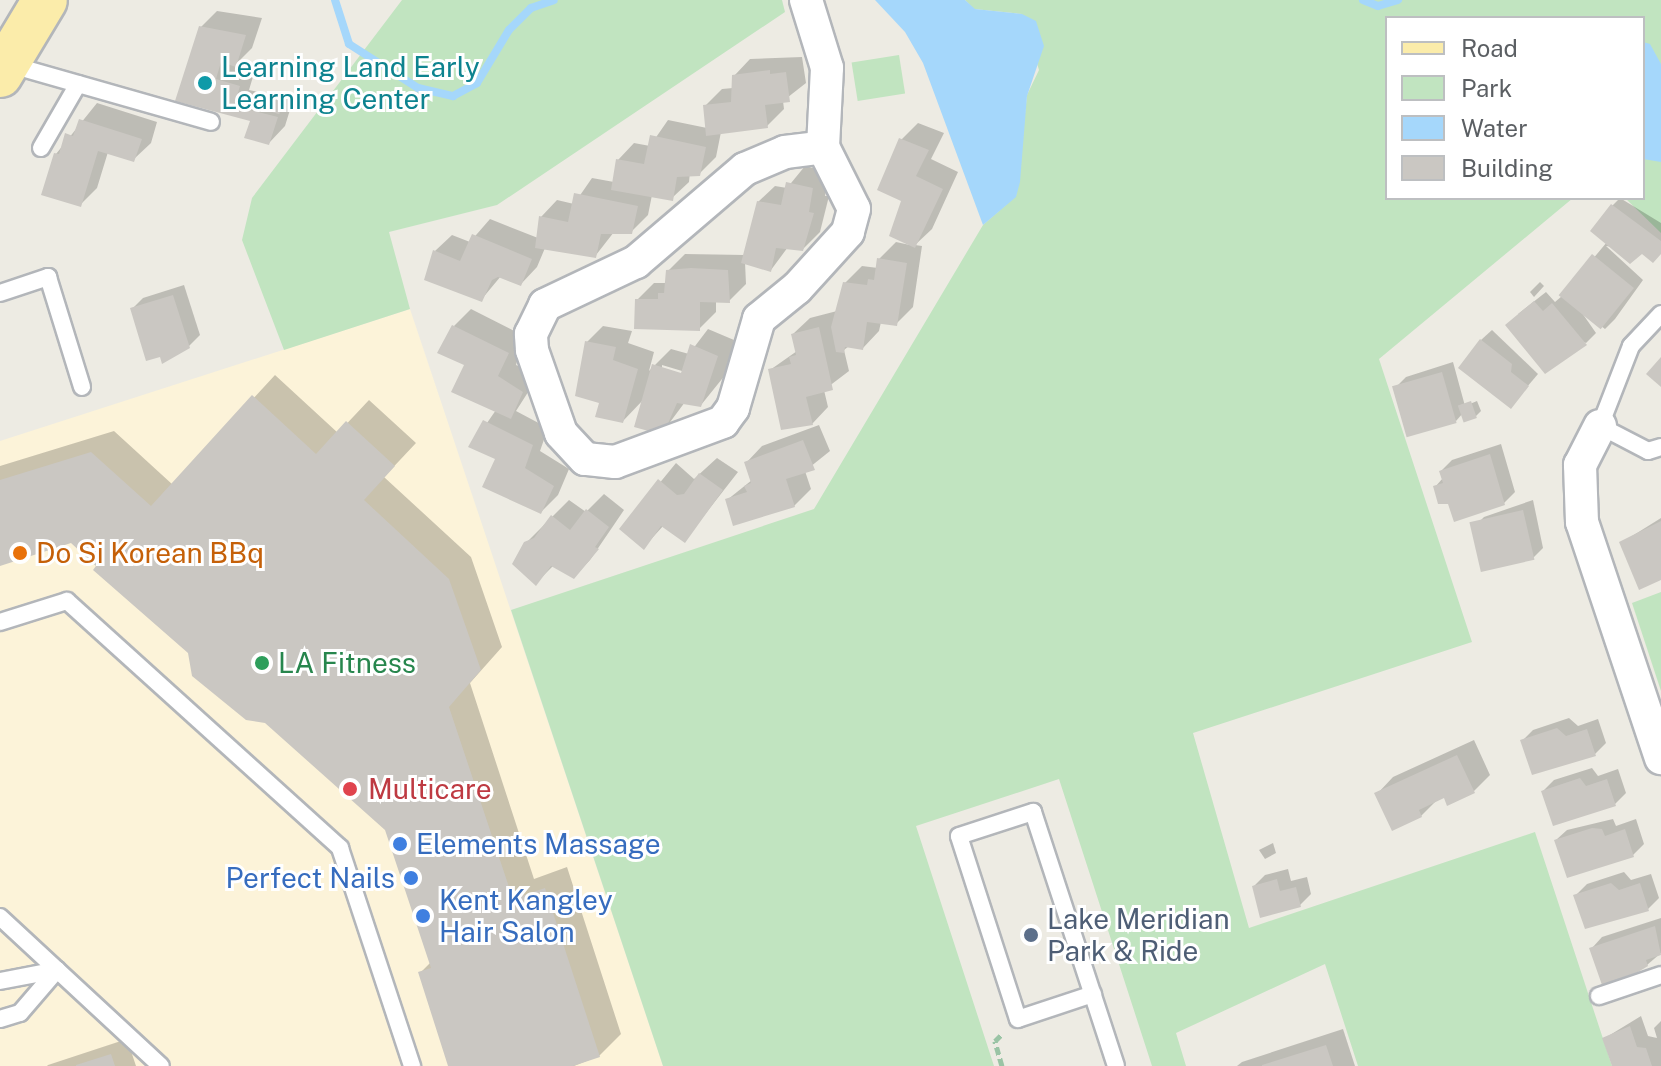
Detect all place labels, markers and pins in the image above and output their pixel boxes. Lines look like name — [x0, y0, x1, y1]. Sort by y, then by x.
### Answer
place label: Learning Land Early Learning Center — [221, 50, 480, 116]
marker: Learning Land Early Learning Center — [196, 74, 214, 92]
place label: Do Si Korean BBq — [36, 536, 264, 570]
marker: Do Si Korean BBq — [11, 544, 29, 562]
place label: LA Fitness — [278, 646, 416, 680]
marker: LA Fitness — [253, 654, 271, 672]
place label: Multicare — [368, 772, 492, 806]
marker: Multicare — [339, 778, 361, 800]
place label: Elements Massage — [416, 827, 661, 861]
marker: Elements Massage — [391, 835, 409, 853]
place label: Perfect Nails — [225, 861, 395, 895]
marker: Perfect Nails — [402, 869, 420, 887]
place label: Kent Kangley Hair Salon — [439, 883, 613, 949]
place label: Lake Meridian Park & Ride — [1047, 902, 1230, 968]
marker: Kent Kangley Hair Salon — [414, 907, 432, 925]
marker: Lake Meridian Park & Ride — [1022, 926, 1040, 944]

